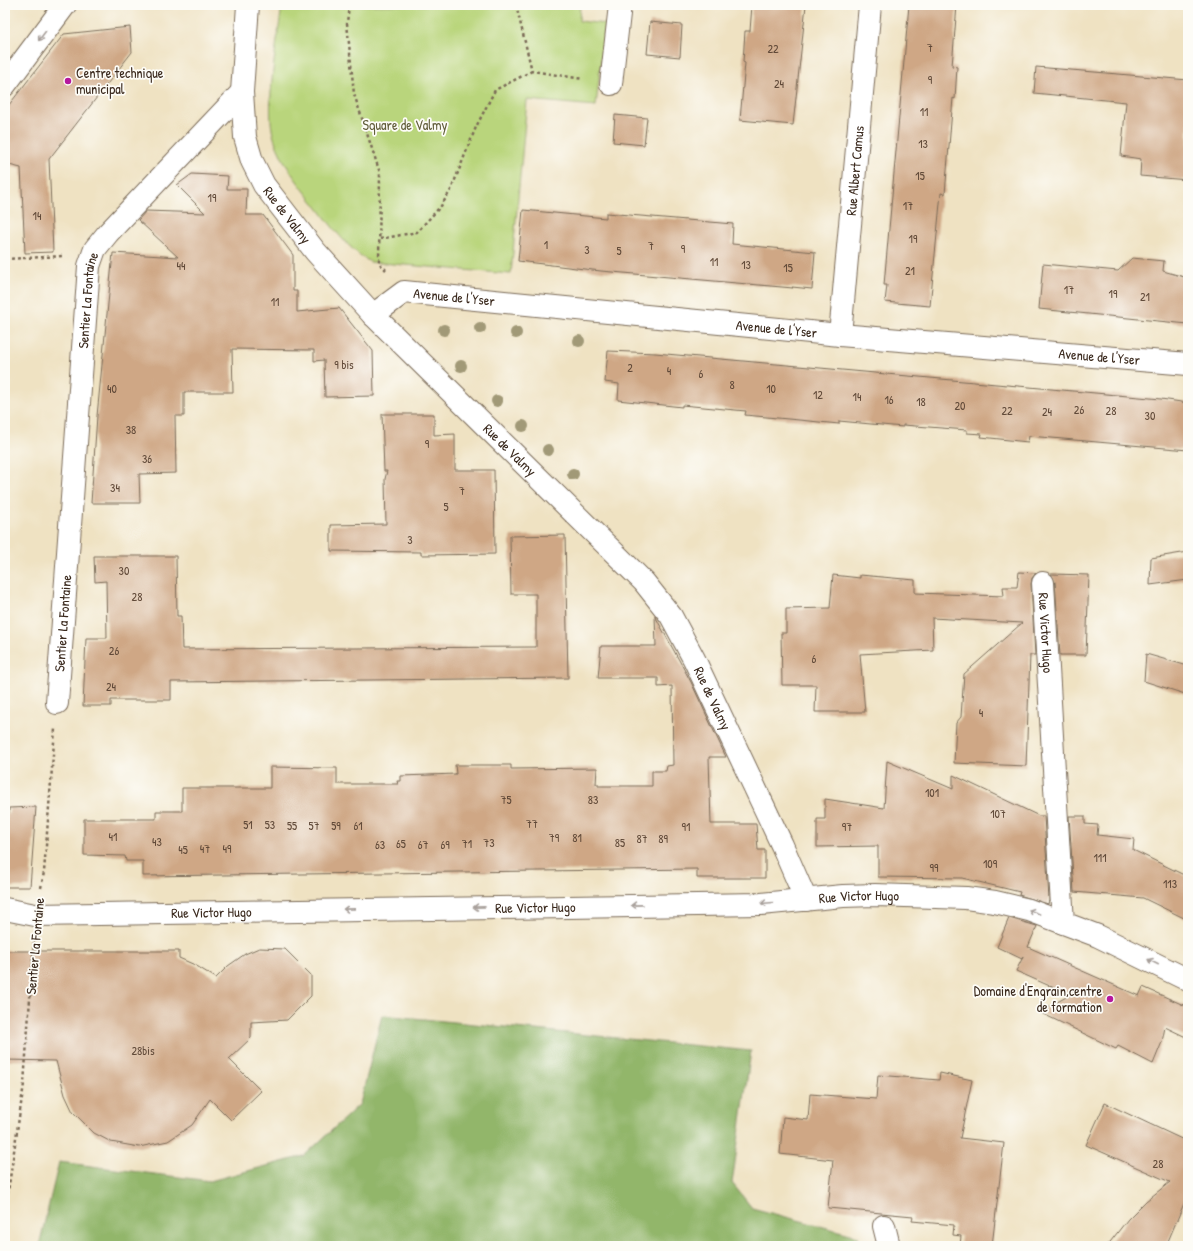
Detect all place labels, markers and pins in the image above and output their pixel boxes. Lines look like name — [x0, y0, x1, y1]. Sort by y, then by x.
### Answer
place label: Centre technique municipal — [76, 63, 164, 99]
marker: Centre technique municipal — [63, 76, 73, 86]
place label: Domaine d'Engrain,centre de formation — [974, 981, 1102, 1016]
marker: Domaine d'Engrain,centre de formation — [1105, 994, 1115, 1004]

